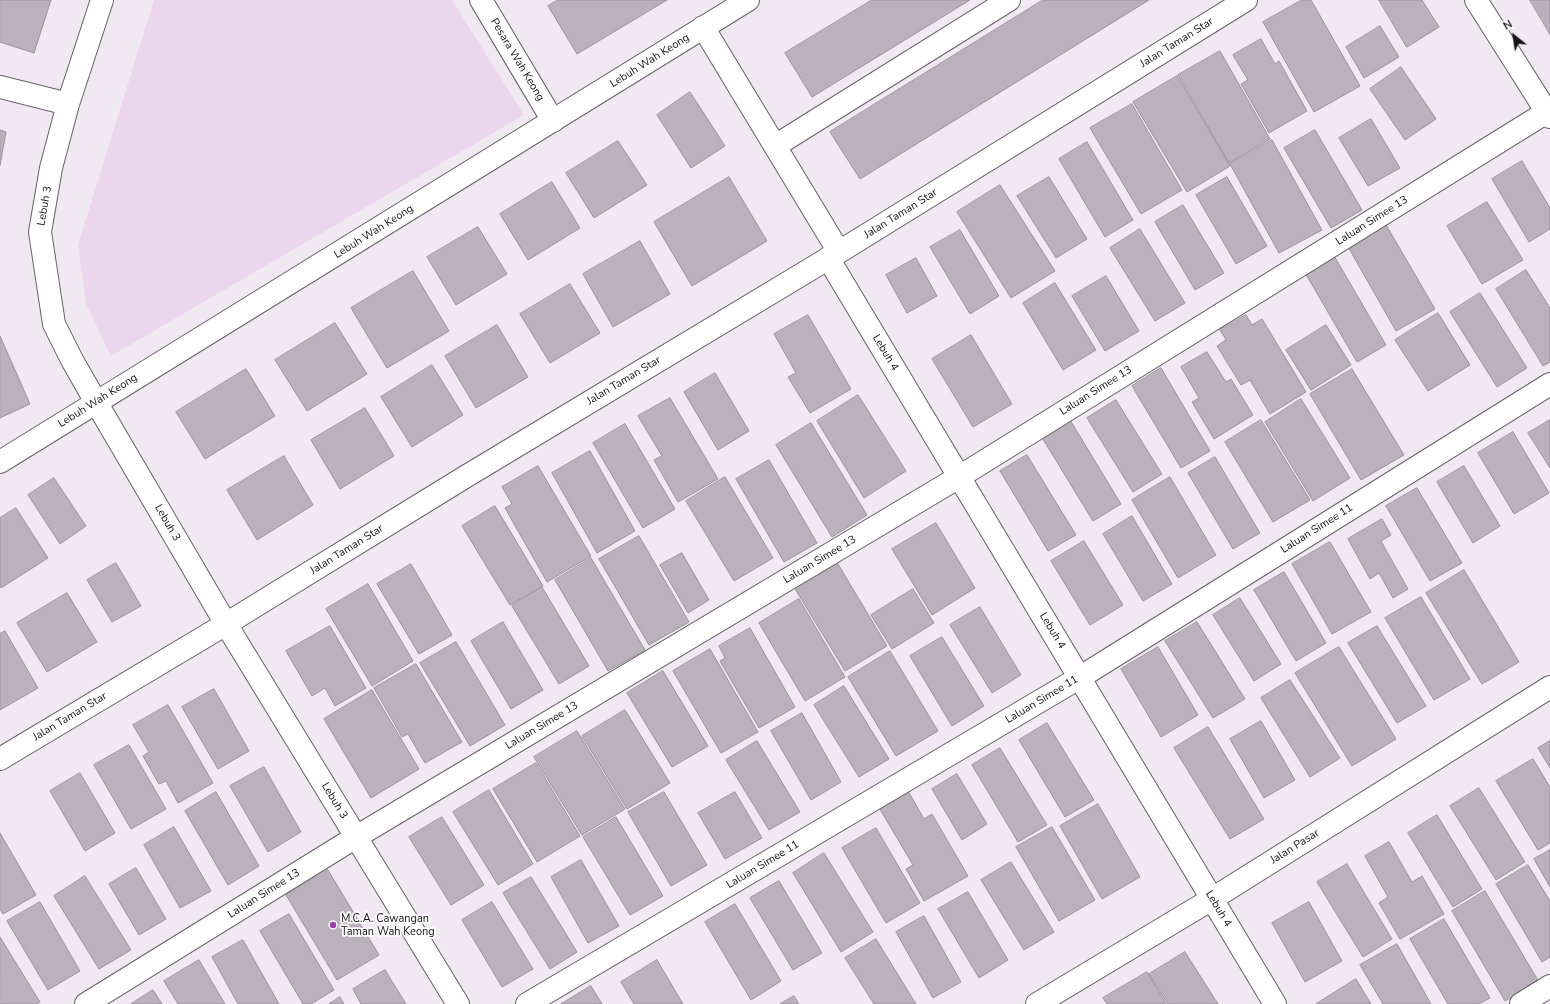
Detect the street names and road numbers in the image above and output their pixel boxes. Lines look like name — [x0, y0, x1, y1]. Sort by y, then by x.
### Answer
street label: Jalan Taman Star — [1138, 15, 1216, 71]
street label: Pesara Wah Keong — [487, 16, 547, 104]
street label: Lebuh Wah Keong — [608, 31, 692, 91]
street label: Lebuh 3 — [35, 185, 55, 227]
street label: Jalan Taman Star — [862, 186, 940, 242]
street label: Laluan Simee 13 — [1333, 194, 1411, 248]
street label: Lebuh Wah Keong — [332, 202, 416, 262]
street label: Lebuh 4 — [869, 332, 901, 374]
street label: Jalan Taman Star — [585, 354, 663, 408]
street label: Laluan Simee 13 — [1057, 364, 1135, 418]
street label: Lebuh Wah Keong — [56, 371, 140, 431]
street label: Lebuh 3 — [151, 502, 183, 544]
street label: Laluan Simee 11 — [1278, 502, 1356, 556]
street label: Jalan Taman Star — [308, 522, 386, 578]
street label: Laluan Simee 13 — [781, 533, 859, 587]
street label: Lebuh 4 — [1036, 610, 1068, 652]
street label: Laluan Simee 11 — [1003, 673, 1081, 727]
street label: Jalan Taman Star — [31, 690, 109, 744]
street label: Laluan Simee 13 — [503, 699, 581, 753]
street label: Lebuh 3 — [318, 780, 350, 822]
street label: Jalan Pasar — [1268, 827, 1322, 867]
street label: Laluan Simee 11 — [724, 838, 802, 892]
street label: Laluan Simee 13 — [225, 867, 303, 921]
street label: Lebuh 4 — [1202, 888, 1234, 930]

